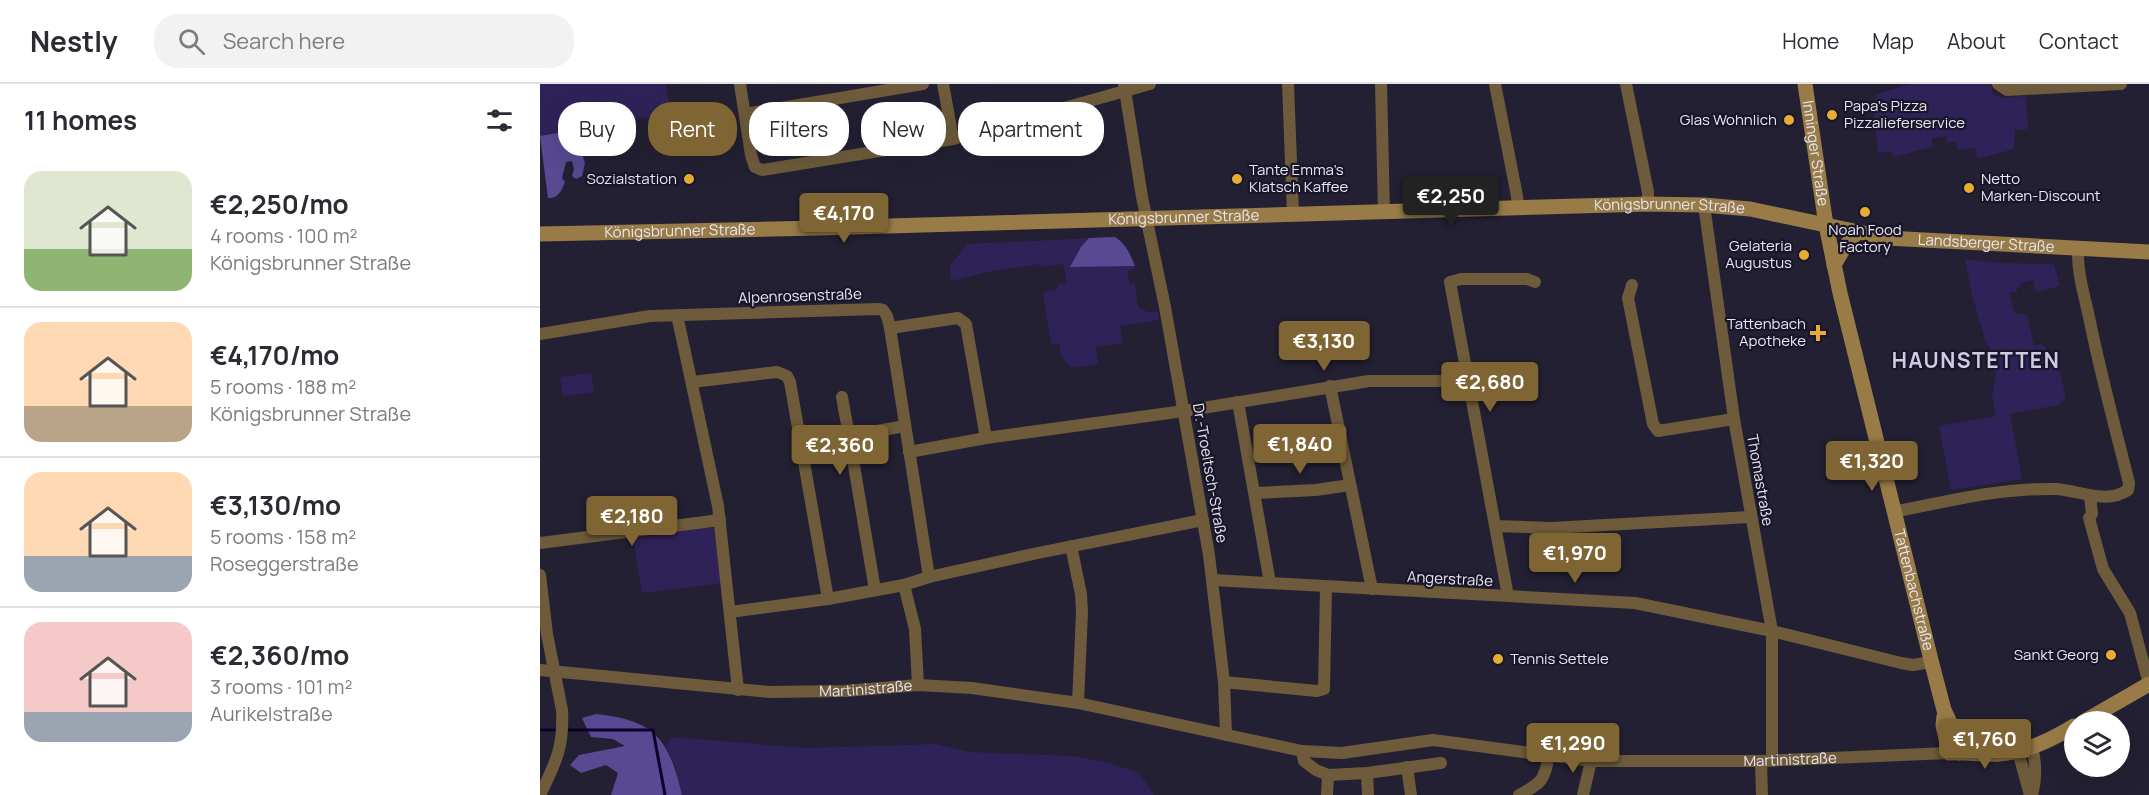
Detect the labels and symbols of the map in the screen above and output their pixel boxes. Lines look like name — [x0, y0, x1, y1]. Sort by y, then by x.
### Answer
place label: Papa's Pizza Pizzalieferservice — [1844, 95, 1965, 133]
street label: Inninger Straße — [1798, 99, 1834, 208]
marker: Papa's Pizza Pizzalieferservice — [1825, 108, 1839, 122]
place label: Glas Wohnlich — [1680, 109, 1777, 130]
marker: Glas Wohnlich — [1782, 113, 1796, 127]
place label: Tante Emma's Klatsch Kaffee — [1249, 159, 1348, 197]
place label: Sozialstation — [586, 168, 677, 189]
place label: Netto Marken-Discount — [1981, 168, 2101, 206]
marker: Sozialstation — [682, 172, 696, 186]
marker: Tante Emma's Klatsch Kaffee — [1230, 172, 1244, 186]
pin: €2,250 — [1402, 176, 1500, 227]
marker: Netto Marken-Discount — [1962, 181, 1976, 195]
pin: €4,170 — [795, 193, 893, 244]
street label: Königsbrunner Straße — [1594, 193, 1746, 219]
street label: Königsbrunner Straße — [1108, 204, 1260, 230]
marker: Noah Food Factory — [1858, 205, 1872, 219]
street label: Königsbrunner Straße — [604, 218, 756, 243]
place label: Noah Food Factory — [1828, 219, 1902, 257]
street label: Landsberger Straße — [1917, 229, 2055, 257]
place label: Gelateria Augustus — [1725, 235, 1792, 273]
marker: Gelateria Augustus — [1797, 248, 1811, 262]
street label: Alpenrosenstraße — [738, 283, 862, 308]
place label: Tattenbach Apotheke — [1727, 313, 1806, 351]
pin: €3,130 — [1275, 321, 1373, 372]
marker: Tattenbach Apotheke — [1811, 326, 1825, 340]
district label: HAUNSTETTEN — [1892, 346, 2060, 374]
pin: €2,680 — [1441, 362, 1539, 413]
street label: Dr.-Troeltsch-Straße — [1188, 401, 1233, 545]
pin: €1,840 — [1251, 424, 1349, 475]
pin: €2,360 — [791, 425, 889, 476]
street label: Thomastraße — [1742, 432, 1779, 528]
pin: €1,320 — [1823, 441, 1921, 492]
pin: €2,180 — [583, 496, 681, 547]
street label: Tattenbachstraße — [1889, 527, 1939, 653]
pin: €1,970 — [1526, 533, 1624, 584]
street label: Angerstraße — [1406, 566, 1494, 591]
place label: Sankt Georg — [2014, 644, 2099, 665]
place label: Tennis Settele — [1510, 648, 1609, 669]
marker: Sankt Georg — [2104, 648, 2118, 662]
marker: Tennis Settele — [1491, 652, 1505, 666]
street label: Martinistraße — [819, 674, 913, 701]
pin: €1,760 — [1936, 719, 2034, 770]
pin: €1,290 — [1524, 723, 1622, 774]
street label: Martinistraße — [1743, 747, 1837, 771]

